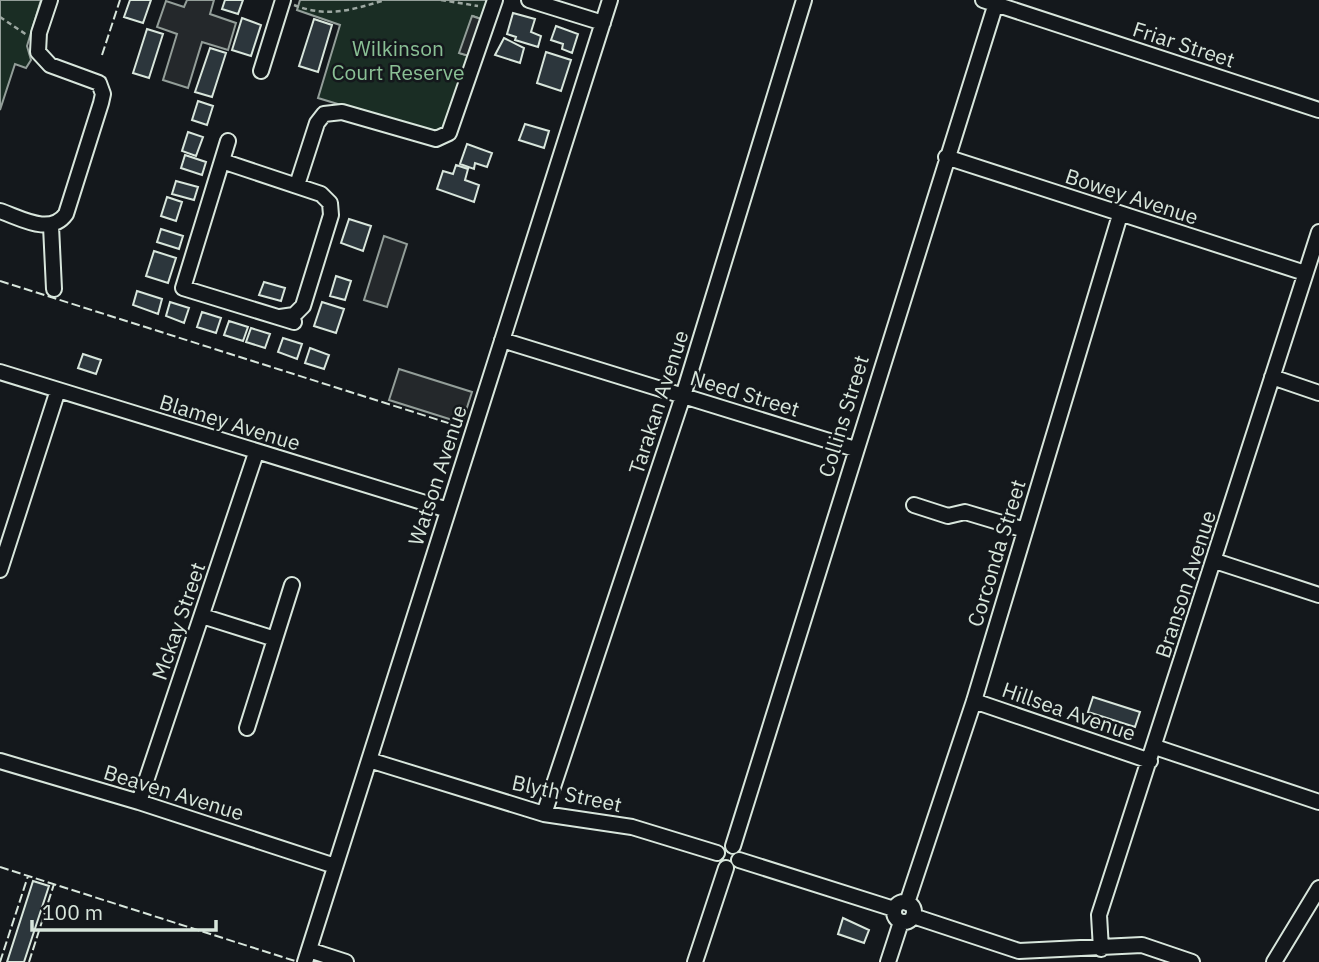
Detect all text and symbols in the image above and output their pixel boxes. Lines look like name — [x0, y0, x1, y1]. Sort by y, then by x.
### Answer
street label: Friar Street — [1129, 14, 1239, 74]
park label: Wilkinson Court Reserve — [332, 34, 464, 86]
street label: Bowey Avenue — [1062, 161, 1202, 231]
street label: Tarakan Avenue — [622, 326, 694, 478]
street label: Collins Street — [811, 352, 875, 480]
street label: Need Street — [687, 363, 803, 423]
street label: Blamey Avenue — [156, 387, 304, 457]
street label: Watson Avenue — [401, 401, 473, 549]
street label: Corconda Street — [960, 476, 1032, 630]
street label: Branson Avenue — [1148, 507, 1222, 661]
street label: Mckay Street — [145, 558, 211, 684]
street label: Hillsea Avenue — [999, 675, 1139, 747]
street label: Beaven Avenue — [101, 757, 247, 827]
street label: Blyth Street — [510, 768, 624, 818]
scale bar — [32, 888, 215, 932]
text: 100 m — [42, 898, 103, 926]

